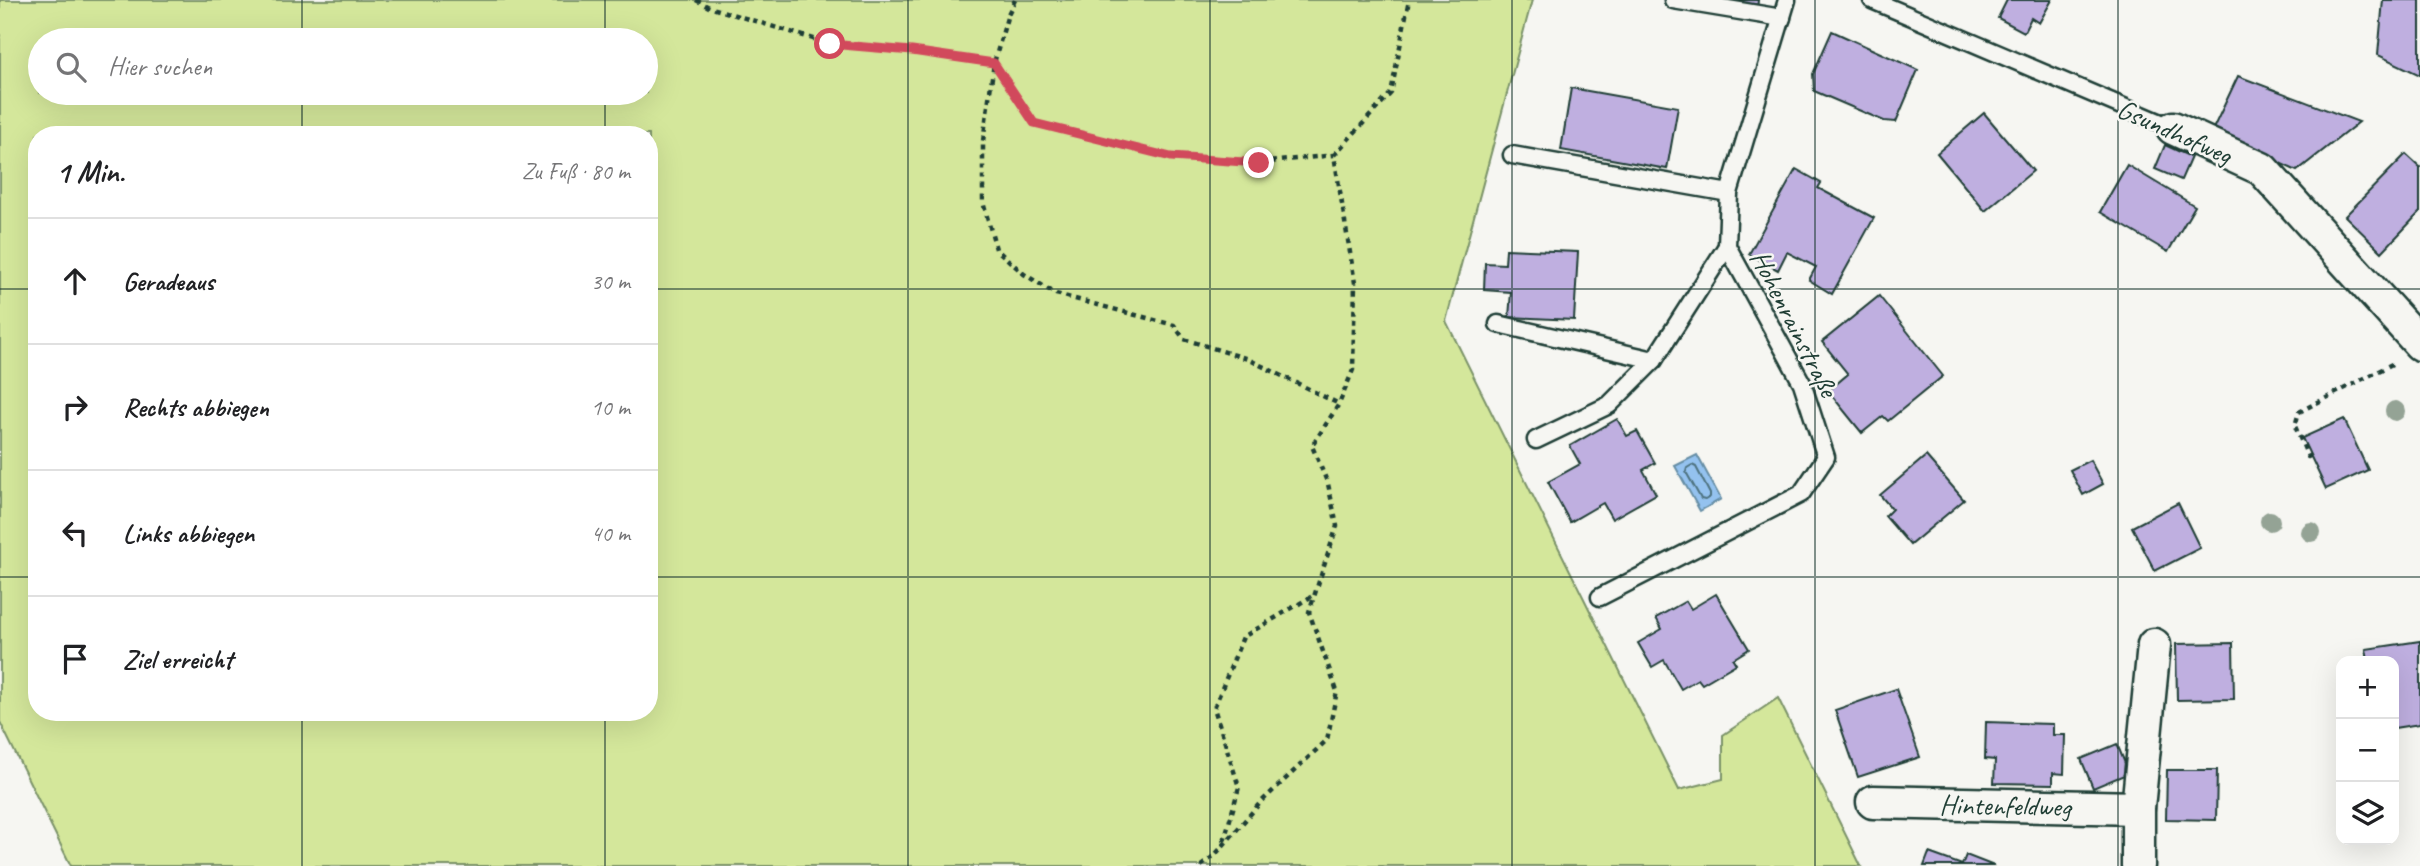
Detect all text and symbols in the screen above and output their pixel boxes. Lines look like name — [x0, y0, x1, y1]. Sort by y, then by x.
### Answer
search box — [28, 28, 658, 105]
route start — [814, 28, 845, 59]
icon: search — [52, 48, 90, 86]
text: Hier suchen — [108, 50, 212, 83]
street label: Gsundhofweg — [2112, 91, 2238, 173]
route end — [1243, 147, 1274, 178]
text: 1 Min. — [56, 153, 125, 191]
text: Zu Fuß · 80 m — [522, 157, 630, 186]
street label: Hohenrainstraße — [1743, 244, 1847, 404]
icon: ahead — [56, 262, 94, 300]
text: Geradeaus — [123, 265, 214, 298]
text: 30 m — [591, 267, 630, 296]
icon: right — [56, 388, 94, 426]
text: Rechts abbiegen — [123, 391, 269, 424]
text: 10 m — [591, 393, 630, 422]
icon: left — [56, 514, 94, 552]
text: Links abbiegen — [123, 517, 254, 550]
text: 40 m — [591, 519, 630, 548]
icon: arrive — [56, 640, 94, 678]
text: Ziel erreicht — [123, 643, 233, 676]
map controls — [2336, 656, 2399, 845]
button: + — [2336, 656, 2399, 719]
button: − — [2336, 719, 2399, 782]
button: layers — [2336, 782, 2399, 845]
street label: Hintenfeldweg — [1939, 787, 2073, 824]

